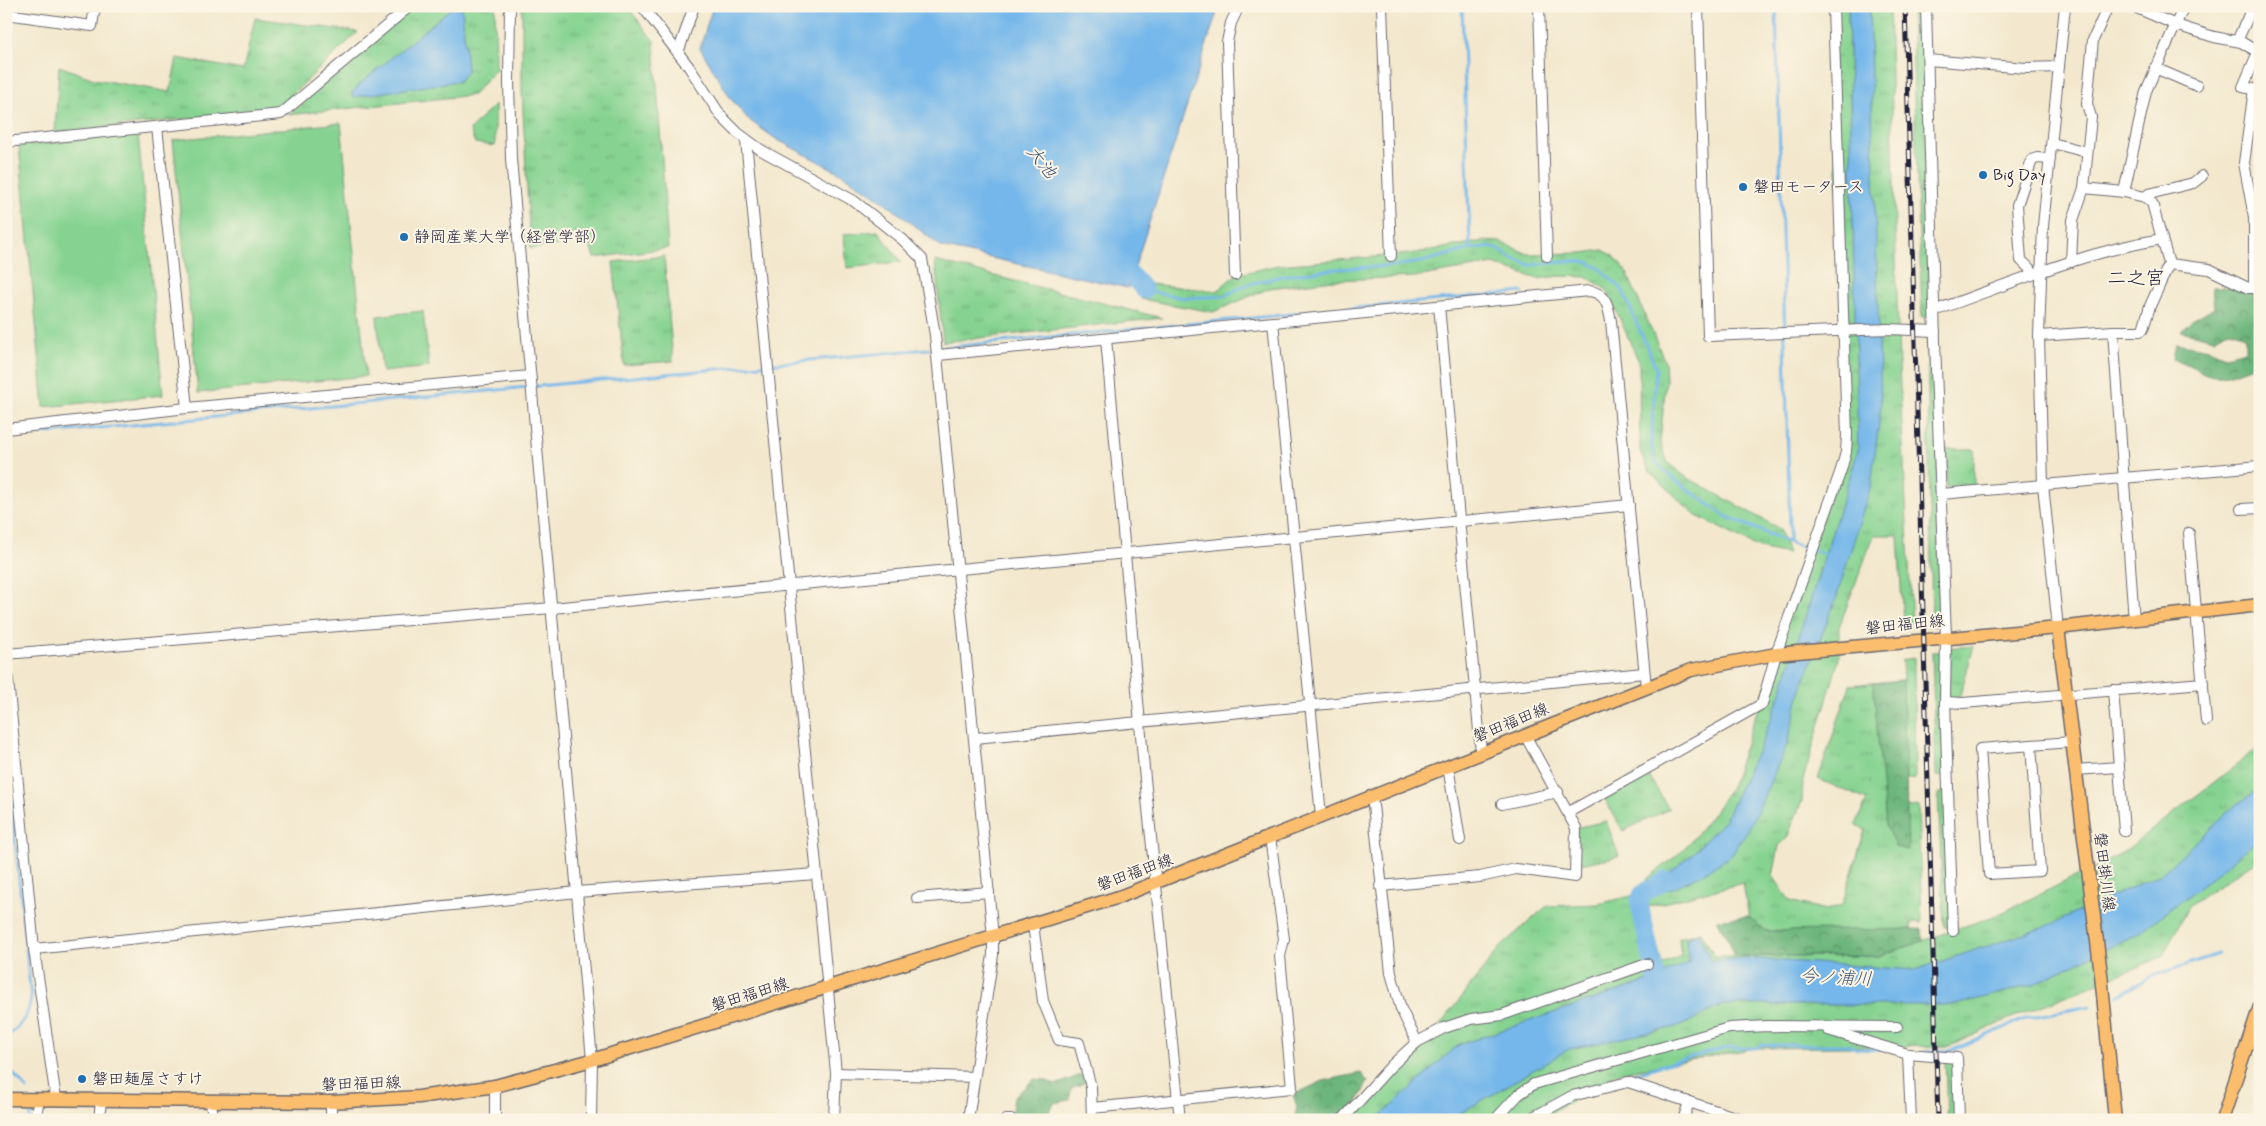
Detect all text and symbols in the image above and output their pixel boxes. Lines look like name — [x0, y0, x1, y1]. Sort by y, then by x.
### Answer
water label: 大池 — [1020, 140, 1062, 184]
place label: Big Day — [1993, 165, 2046, 187]
marker: Big Day — [1977, 169, 1989, 181]
place label: 磐田モータース — [1753, 177, 1864, 198]
marker: 磐田モータース — [1737, 181, 1749, 193]
place label: 静岡産業大学（経営学部） — [414, 227, 606, 248]
marker: 静岡産業大学（経営学部） — [398, 231, 410, 243]
district label: 二之宮 — [2107, 266, 2165, 291]
street label: 磐田福田線 — [1864, 610, 1946, 640]
street label: 磐田福田線 — [1470, 698, 1552, 748]
street label: 磐田掛川線 — [2089, 831, 2119, 913]
street label: 磐田福田線 — [1094, 849, 1176, 897]
water label: 今ノ浦川 — [1799, 964, 1873, 992]
street label: 磐田福田線 — [709, 973, 791, 1017]
place label: 磐田麺屋さすけ — [92, 1069, 204, 1090]
street label: 磐田福田線 — [321, 1072, 401, 1096]
marker: 磐田麺屋さすけ — [76, 1073, 88, 1085]

